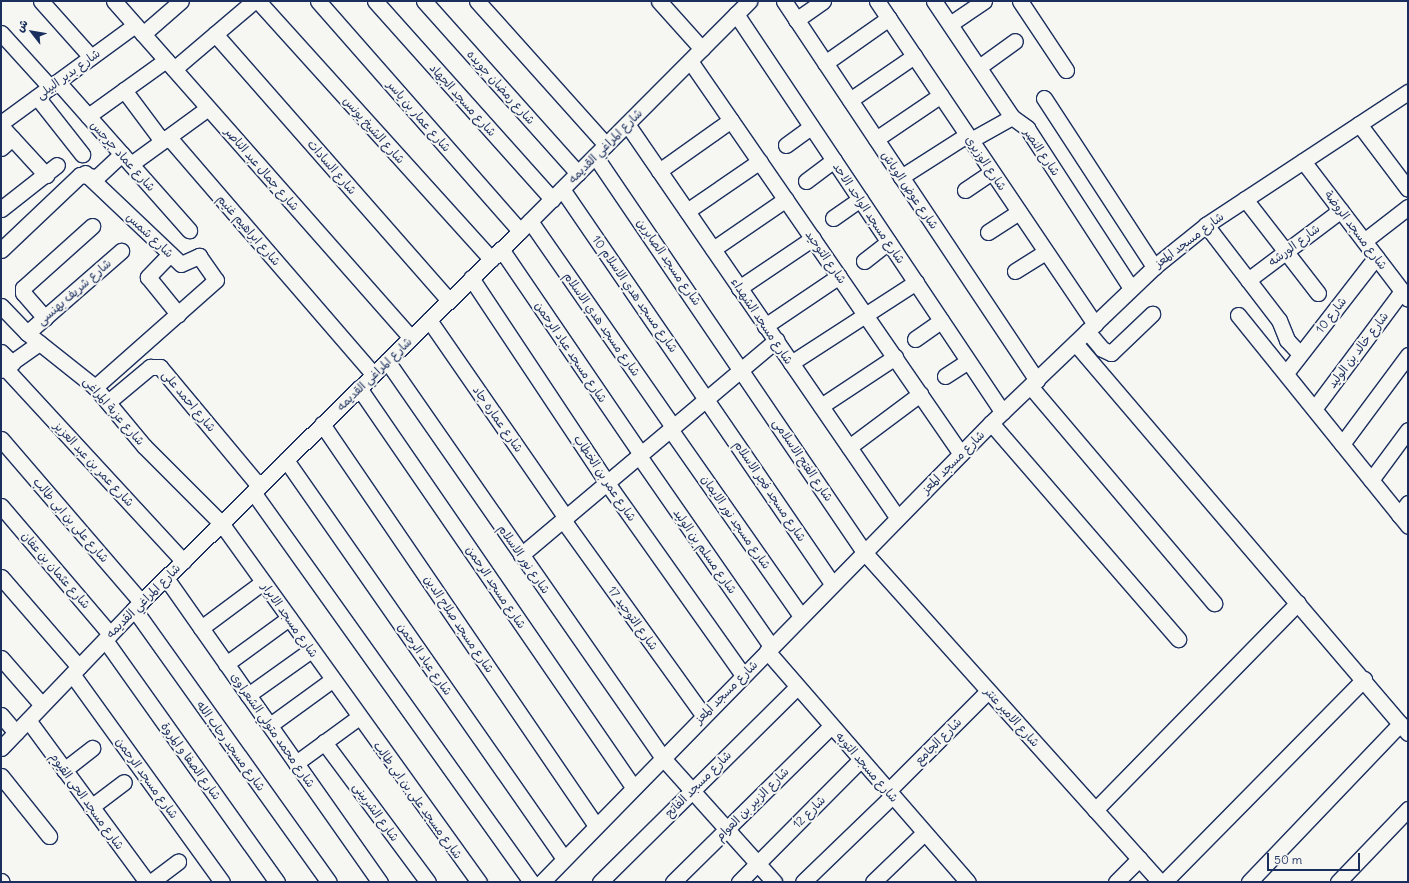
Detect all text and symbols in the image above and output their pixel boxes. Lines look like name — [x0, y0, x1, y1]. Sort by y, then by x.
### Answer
north arrow — [12, 12, 52, 52]
text: ش — [13, 17, 31, 35]
street label: شارع بدير البيلى — [33, 46, 103, 102]
street label: شارع رمضان جويده — [464, 47, 538, 127]
street label: شارع مسجد الجهاد — [427, 61, 499, 139]
street label: شارع عمار بن ياسر — [384, 77, 454, 155]
street label: شارع الشيخ يونس — [340, 94, 408, 166]
street label: شارع المراغي القديمه — [565, 106, 645, 186]
street label: شارع عماد جرجس — [88, 118, 158, 194]
street label: شارع جمال عبد الناصر — [222, 124, 302, 214]
street label: شارع النصر — [1021, 126, 1063, 178]
street label: شارع الوزيرى — [962, 133, 1010, 193]
street label: شارع السادات — [304, 137, 360, 197]
street label: شارع عوض الوياش — [879, 148, 941, 232]
street label: شارع مسجد الواحد الاحد — [830, 160, 908, 266]
street label: شارع مسجد الروضة — [1322, 188, 1390, 272]
street label: شارع ابراهيم غنيم — [214, 192, 284, 268]
street label: شارع شمس — [123, 209, 177, 261]
street label: شارع مسجد المعز — [1151, 209, 1227, 271]
street label: شارع مسجد الصابرين — [634, 216, 704, 308]
street label: شارع الورشه — [1266, 221, 1322, 269]
street label: شارع التوحيد — [802, 228, 850, 286]
street label: شارع مسجد هدي الاسلام 10 — [589, 233, 681, 355]
street label: شارع شريف بهنسى — [34, 256, 114, 328]
street label: شارع مسجد هدي الاسلام — [561, 269, 643, 379]
street label: شارع مسجد الشهداء — [728, 275, 796, 367]
street label: شارع 10 — [1313, 294, 1349, 336]
street label: شارع مسجد عباد الرحمن — [532, 299, 610, 405]
street label: شارع خالد بن الوليد — [1325, 309, 1391, 391]
street label: شارع المراغي القديمه — [333, 334, 415, 414]
street label: شارع احمد على — [159, 367, 219, 435]
street label: شارع عزبة المراغى — [80, 374, 148, 448]
street label: شارع عماره جاد — [470, 383, 526, 455]
street label: شارع الفتح الاسلامى — [770, 416, 836, 504]
street label: شارع عمر بن عبد العزيز — [51, 419, 137, 509]
street label: شارع مسجد المعز — [918, 427, 988, 497]
street label: شارع عمر بن الخطاب — [571, 432, 639, 524]
street label: شارع مسجد فجر الاسلام — [731, 438, 809, 544]
street label: شارع مسجد نور الايمان — [698, 472, 774, 572]
street label: شارع على بن ابى طالب — [30, 475, 112, 565]
street label: شارع مسلم بن الوليد — [670, 506, 740, 596]
street label: شارع نور الاسلام — [495, 522, 553, 596]
street label: شارع عثمان بن عفان — [19, 529, 93, 611]
street label: شارع مسجد الرحمن — [463, 543, 529, 631]
street label: شارع المراغي القديمه — [103, 561, 183, 641]
street label: شارع مسجد صلاح الدين — [421, 572, 497, 676]
street label: شارع مسجد الابرار — [259, 580, 321, 660]
street label: شارع التوحيد 17 — [605, 583, 661, 653]
street label: شارع عباد الرحمن — [395, 620, 455, 698]
street label: شارع مسجد المعز — [691, 657, 761, 727]
street label: شارع محمد متولي الشعراوى — [228, 670, 318, 790]
street label: شارع الامير عنتر — [981, 684, 1043, 750]
street label: شارع مسجد رحاب الله — [194, 698, 268, 794]
street label: شارع الجامع — [912, 715, 964, 767]
street label: شارع الصفا و المروة — [158, 719, 224, 803]
street label: شارع مسجد التوبه — [833, 729, 901, 805]
street label: شارع مسجد الرحمن — [113, 735, 181, 821]
street label: شارع مسجد على بن ابى طالب — [371, 739, 465, 861]
street label: شارع مسجد الفاتح — [662, 748, 734, 820]
street label: شارع مسجد الحى القيوم — [47, 750, 127, 852]
street label: شارع الزبير بن العوام — [712, 764, 792, 844]
street label: شارع الشربينى — [350, 780, 402, 844]
street label: شارع 12 — [790, 793, 828, 831]
scale bar — [1269, 845, 1362, 871]
text: 50 m — [1274, 852, 1302, 867]

